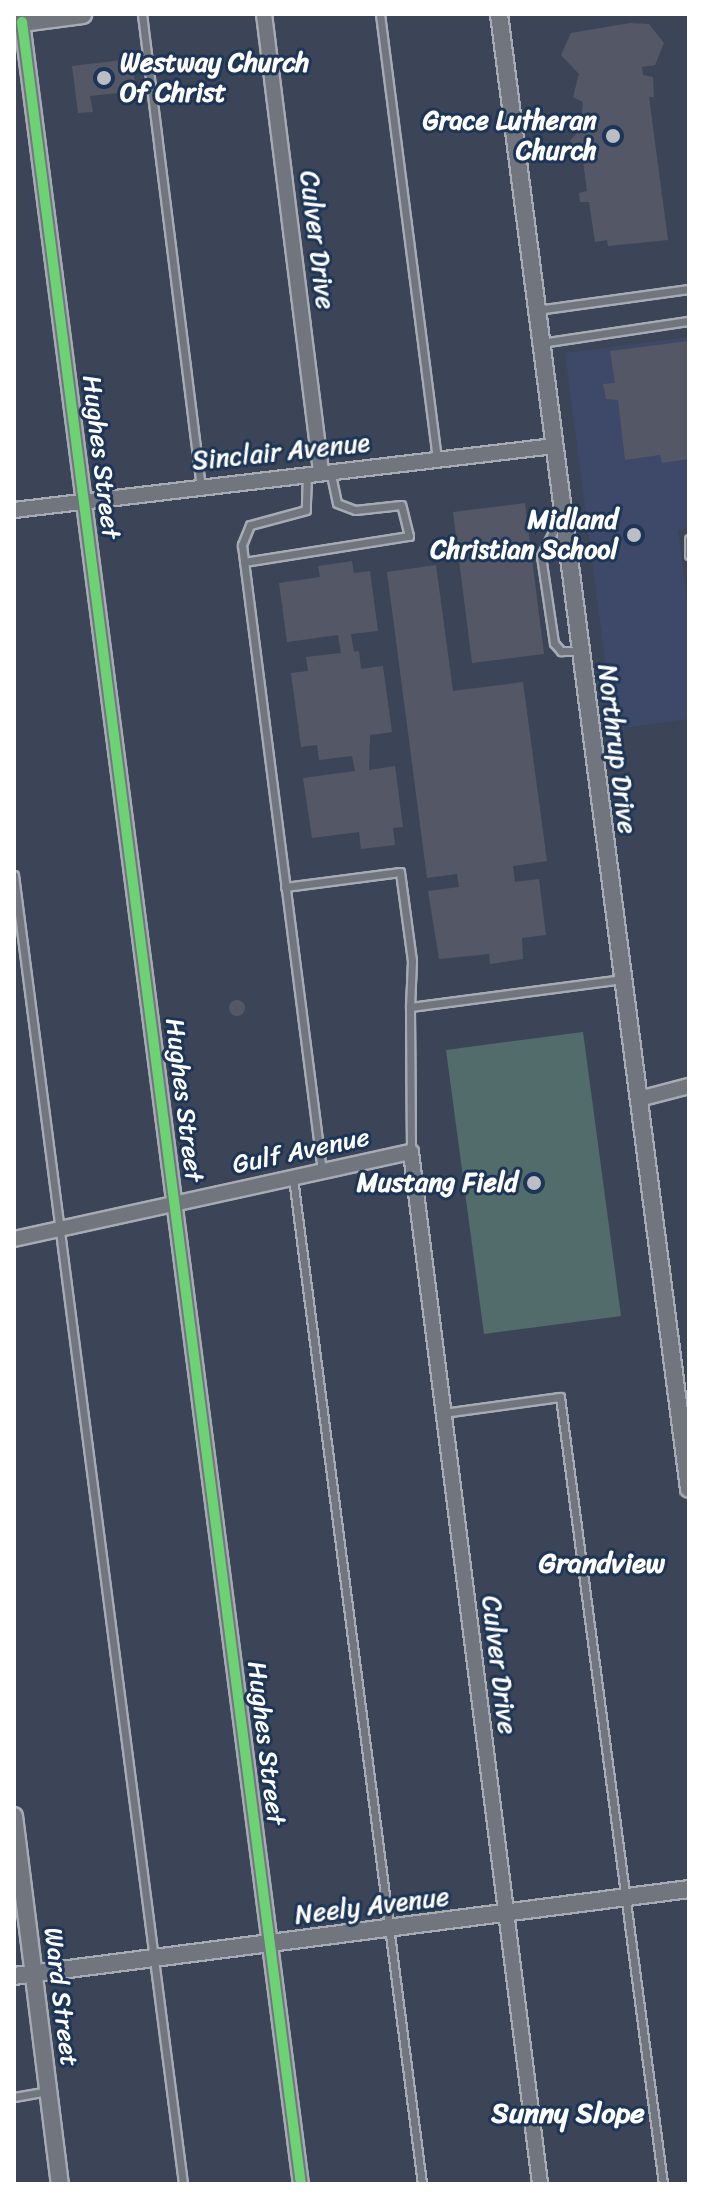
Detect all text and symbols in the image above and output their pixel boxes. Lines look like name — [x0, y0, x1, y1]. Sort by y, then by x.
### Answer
place label: Westway Church Of Christ — [120, 47, 309, 108]
marker: Westway Church Of Christ — [95, 69, 113, 87]
place label: Grace Lutheran Church — [422, 105, 597, 166]
marker: Grace Lutheran Church — [604, 127, 622, 145]
street label: Culver Drive — [293, 169, 341, 311]
street label: Hughes Street — [75, 373, 127, 541]
street label: Sinclair Avenue — [191, 427, 371, 477]
place label: Midland Christian School — [431, 504, 618, 566]
marker: Midland Christian School — [625, 526, 643, 544]
street label: Northrup Drive — [591, 662, 643, 836]
street label: Hughes Street — [158, 1016, 210, 1184]
street label: Gulf Avenue — [230, 1121, 372, 1181]
place label: Mustang Field — [357, 1167, 518, 1199]
marker: Mustang Field — [525, 1174, 543, 1192]
district label: Grandview — [539, 1546, 665, 1580]
street label: Culver Drive — [475, 1594, 523, 1736]
street label: Hughes Street — [240, 1659, 292, 1827]
street label: Neely Avenue — [293, 1881, 451, 1931]
street label: Ward Street — [37, 1926, 85, 2068]
district label: Sunny Slope — [491, 2096, 645, 2130]

